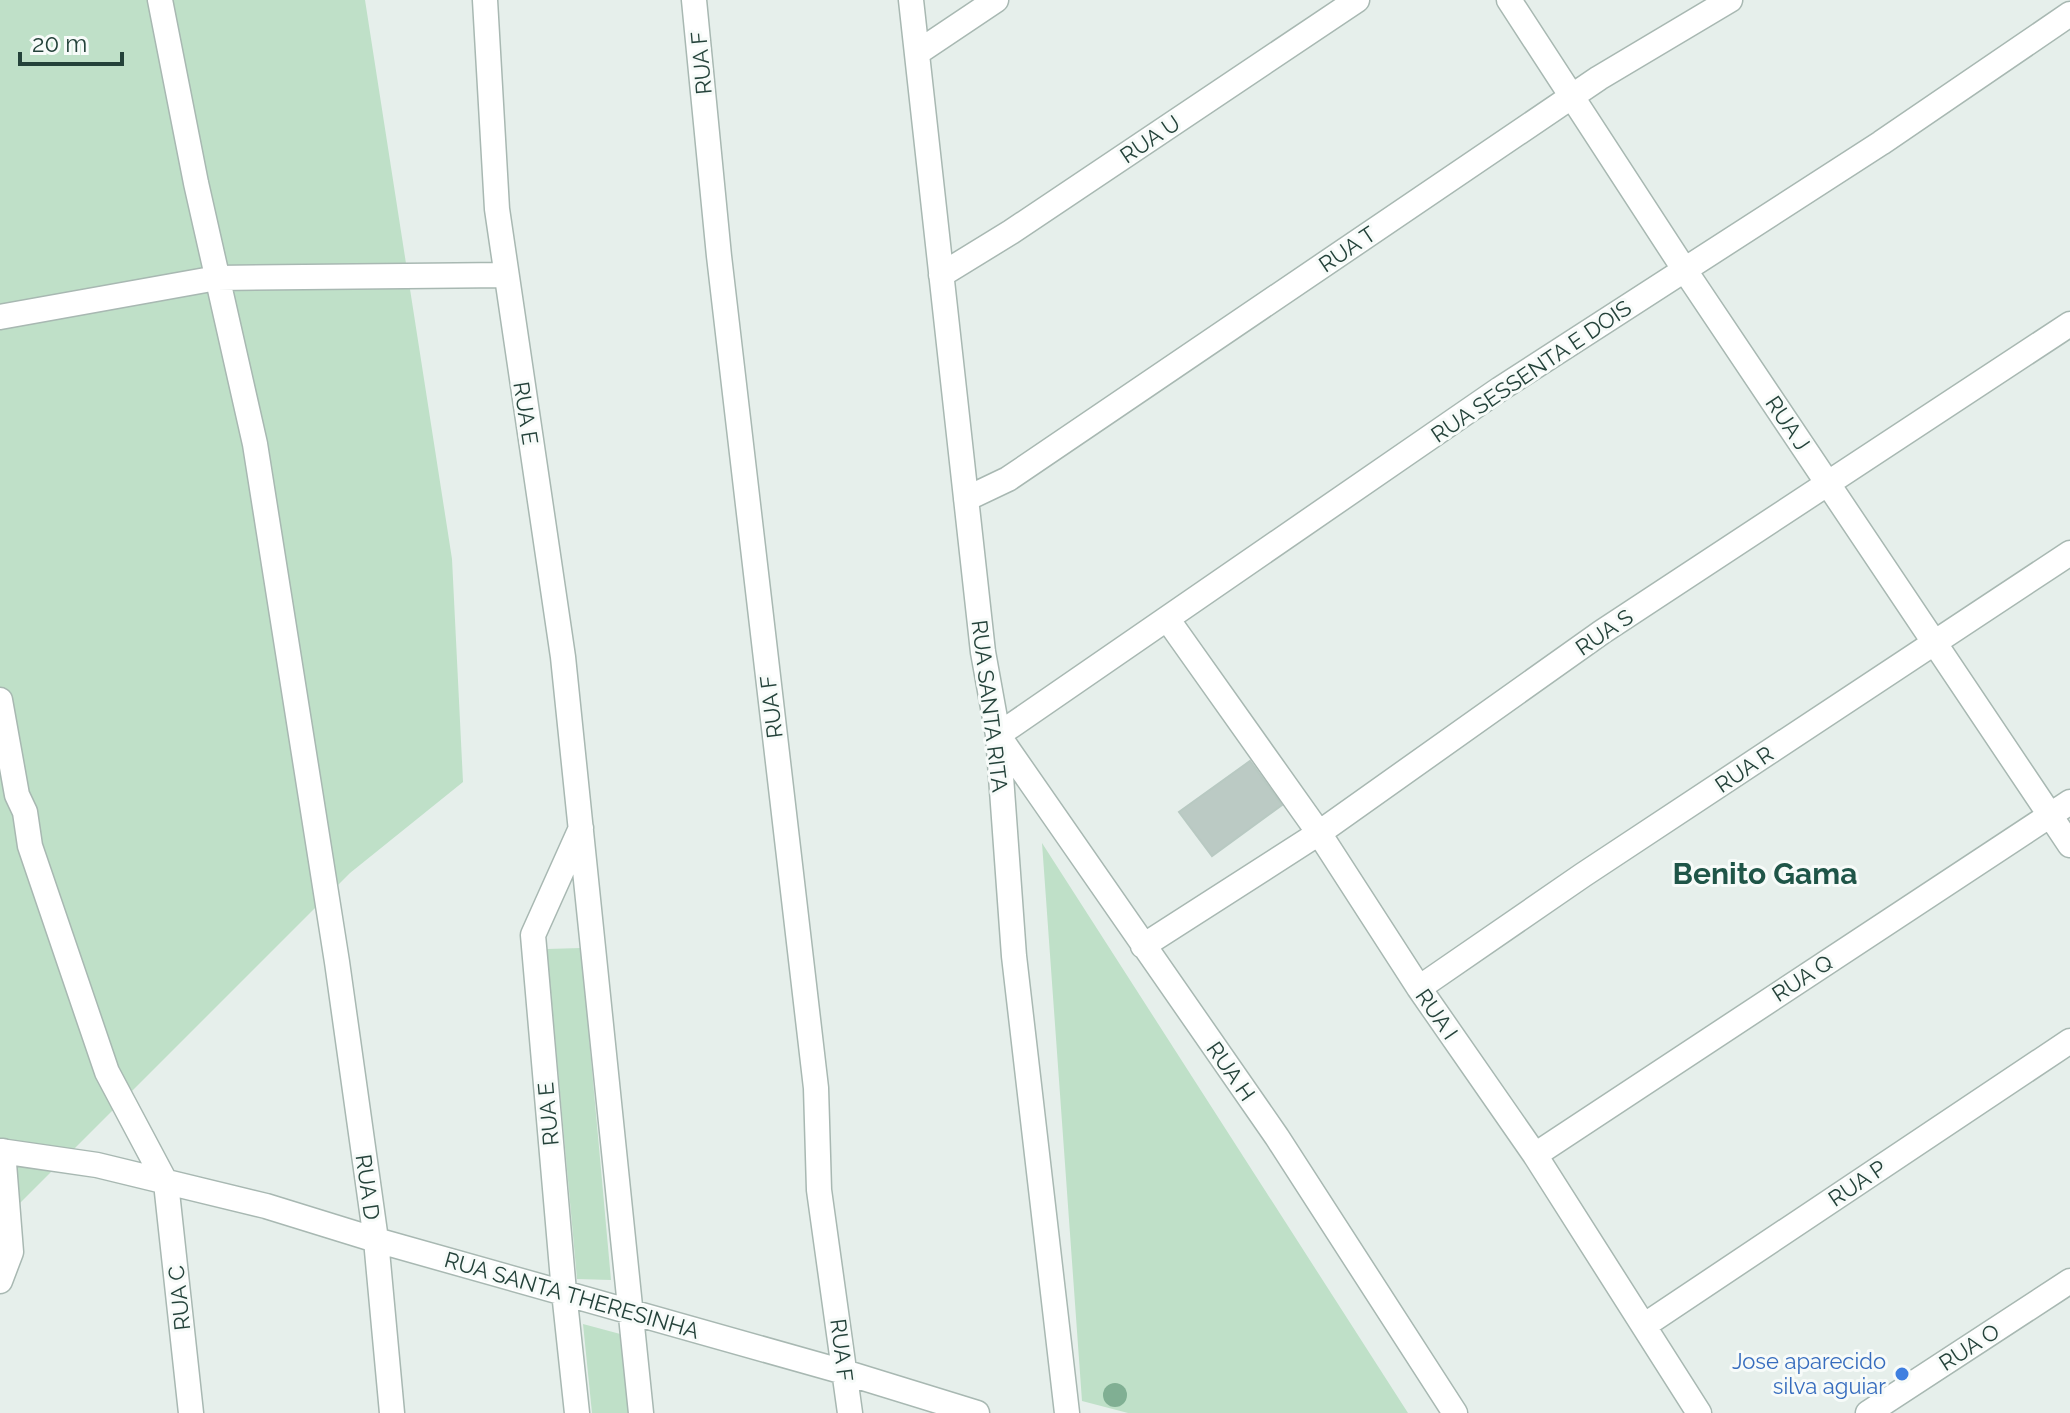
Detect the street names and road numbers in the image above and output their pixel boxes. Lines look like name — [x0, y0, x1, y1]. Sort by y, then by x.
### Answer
street label: RUA F — [685, 30, 717, 96]
street label: RUA U — [1115, 110, 1185, 168]
street label: RUA T — [1314, 220, 1381, 277]
street label: RUA SESSENTA E DOIS — [1426, 294, 1636, 448]
street label: RUA E — [508, 380, 544, 446]
street label: RUA J — [1760, 391, 1816, 455]
street label: RUA S — [1570, 603, 1638, 661]
street label: RUA SANTA RITA — [967, 618, 1013, 794]
street label: RUA F — [754, 674, 788, 740]
street label: RUA R — [1710, 740, 1778, 798]
street label: RUA Q — [1767, 949, 1837, 1007]
street label: RUA I — [1410, 984, 1464, 1044]
street label: RUA H — [1201, 1036, 1261, 1106]
street label: RUA E — [532, 1081, 564, 1147]
street label: RUA D — [351, 1153, 385, 1221]
street label: RUA P — [1823, 1154, 1891, 1212]
street label: RUA SANTA THERESINHA — [442, 1246, 702, 1344]
street label: RUA C — [163, 1264, 195, 1332]
street label: RUA F — [825, 1317, 859, 1383]
street label: RUA O — [1934, 1318, 2004, 1376]

